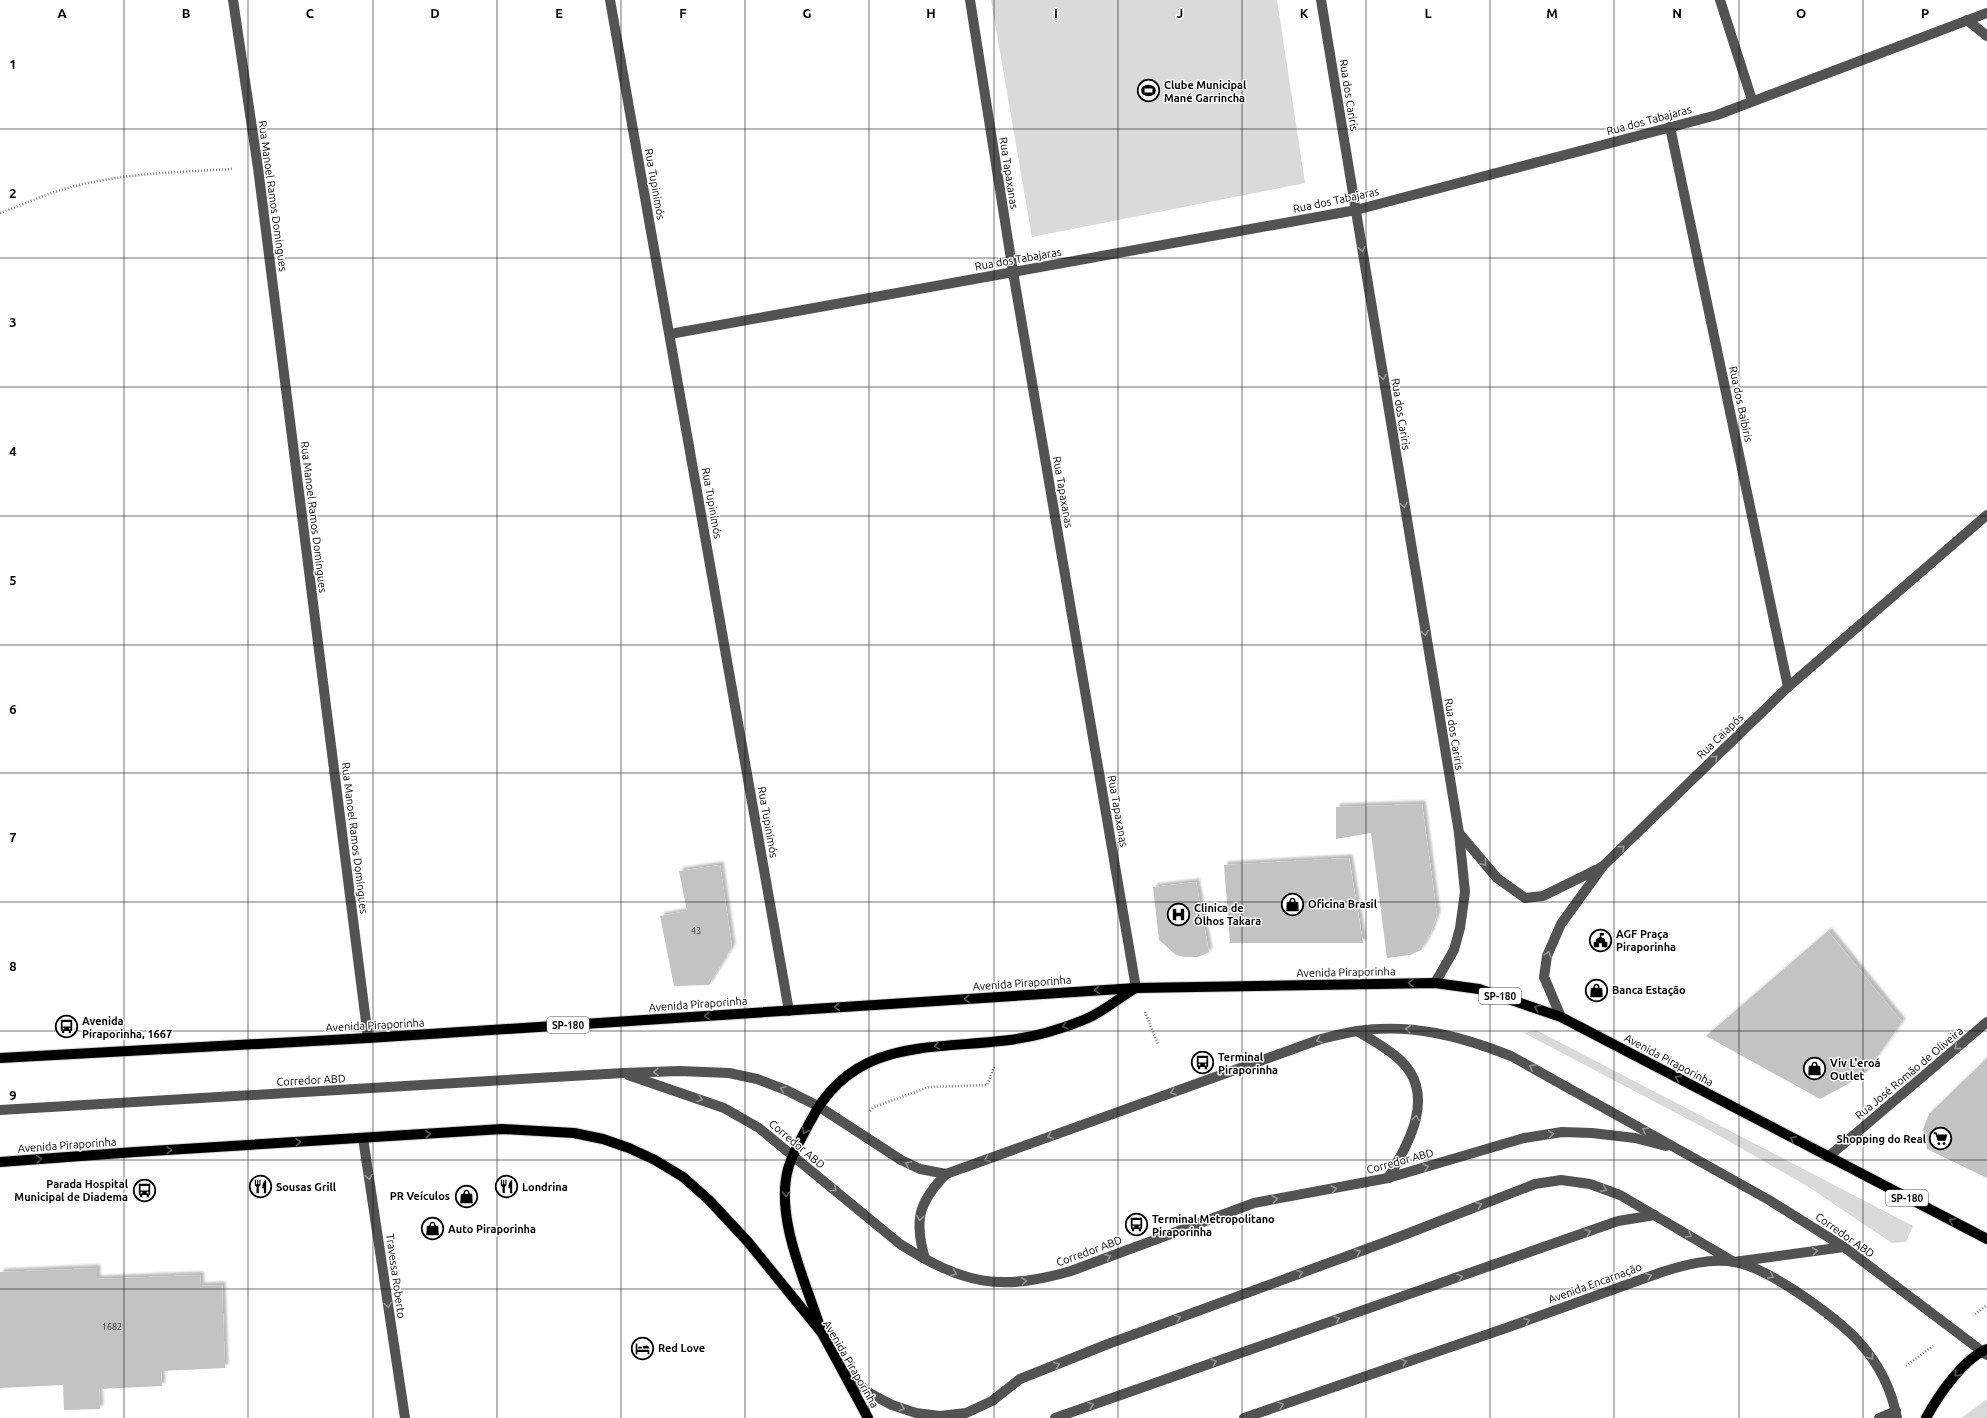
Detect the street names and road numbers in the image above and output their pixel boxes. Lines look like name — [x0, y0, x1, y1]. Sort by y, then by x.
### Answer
street label: Rua dos Cariris — [1337, 58, 1361, 132]
street label: Rua dos Tabajaras — [1605, 103, 1693, 137]
street label: Rua Manoel Ramos Domingues — [256, 120, 290, 273]
street label: Rua Tapaxanas — [997, 136, 1021, 210]
street label: Rua Tupinimós — [643, 147, 667, 221]
street label: Rua dos Tabajaras — [1292, 185, 1380, 215]
street label: Rua dos Tabajaras — [974, 245, 1063, 273]
street label: Rua dos Baibiris — [1727, 365, 1755, 443]
street label: Rua dos Cariris — [1389, 377, 1413, 451]
street label: Rua Manoel Ramos Domingues — [299, 441, 329, 594]
street label: Rua Tapaxanas — [1051, 455, 1075, 529]
street label: Rua Tupinimós — [700, 466, 724, 540]
street label: Rua dos Cariris — [1442, 697, 1466, 771]
street label: Rua Caiapós — [1694, 711, 1746, 761]
street label: Rua Manoel Ramos Domingues — [340, 762, 370, 915]
street label: Rua Tapaxanas — [1106, 774, 1130, 848]
street label: Rua Tupinimós — [756, 785, 780, 859]
street label: Avenida Piraporinha — [1296, 965, 1396, 979]
street label: Avenida Piraporinha — [972, 974, 1072, 992]
road number: SP-180 — [1479, 988, 1521, 1004]
street label: Avenida Piraporinha — [648, 995, 748, 1013]
street label: Avenida Piraporinha — [325, 1016, 425, 1034]
road number: SP-180 — [547, 1017, 589, 1033]
street label: Rua José Romão de Oliveira — [1853, 1024, 1965, 1122]
street label: Avenida Piraporinha — [1622, 1031, 1716, 1089]
street label: Corredor ABD — [276, 1072, 346, 1088]
street label: Corredor ABD — [767, 1117, 827, 1171]
street label: Avenida Piraporinha — [17, 1136, 117, 1154]
street label: Corredor ABD — [1365, 1146, 1435, 1176]
road number: SP-180 — [1886, 1190, 1928, 1206]
street label: Corredor ABD — [1813, 1210, 1877, 1260]
street label: Travessa Roberto — [384, 1233, 408, 1319]
street label: Corredor ABD — [1055, 1233, 1124, 1268]
street label: Avenida Encarnação — [1547, 1261, 1643, 1305]
street label: Avenida Piraporinha — [821, 1318, 881, 1410]

